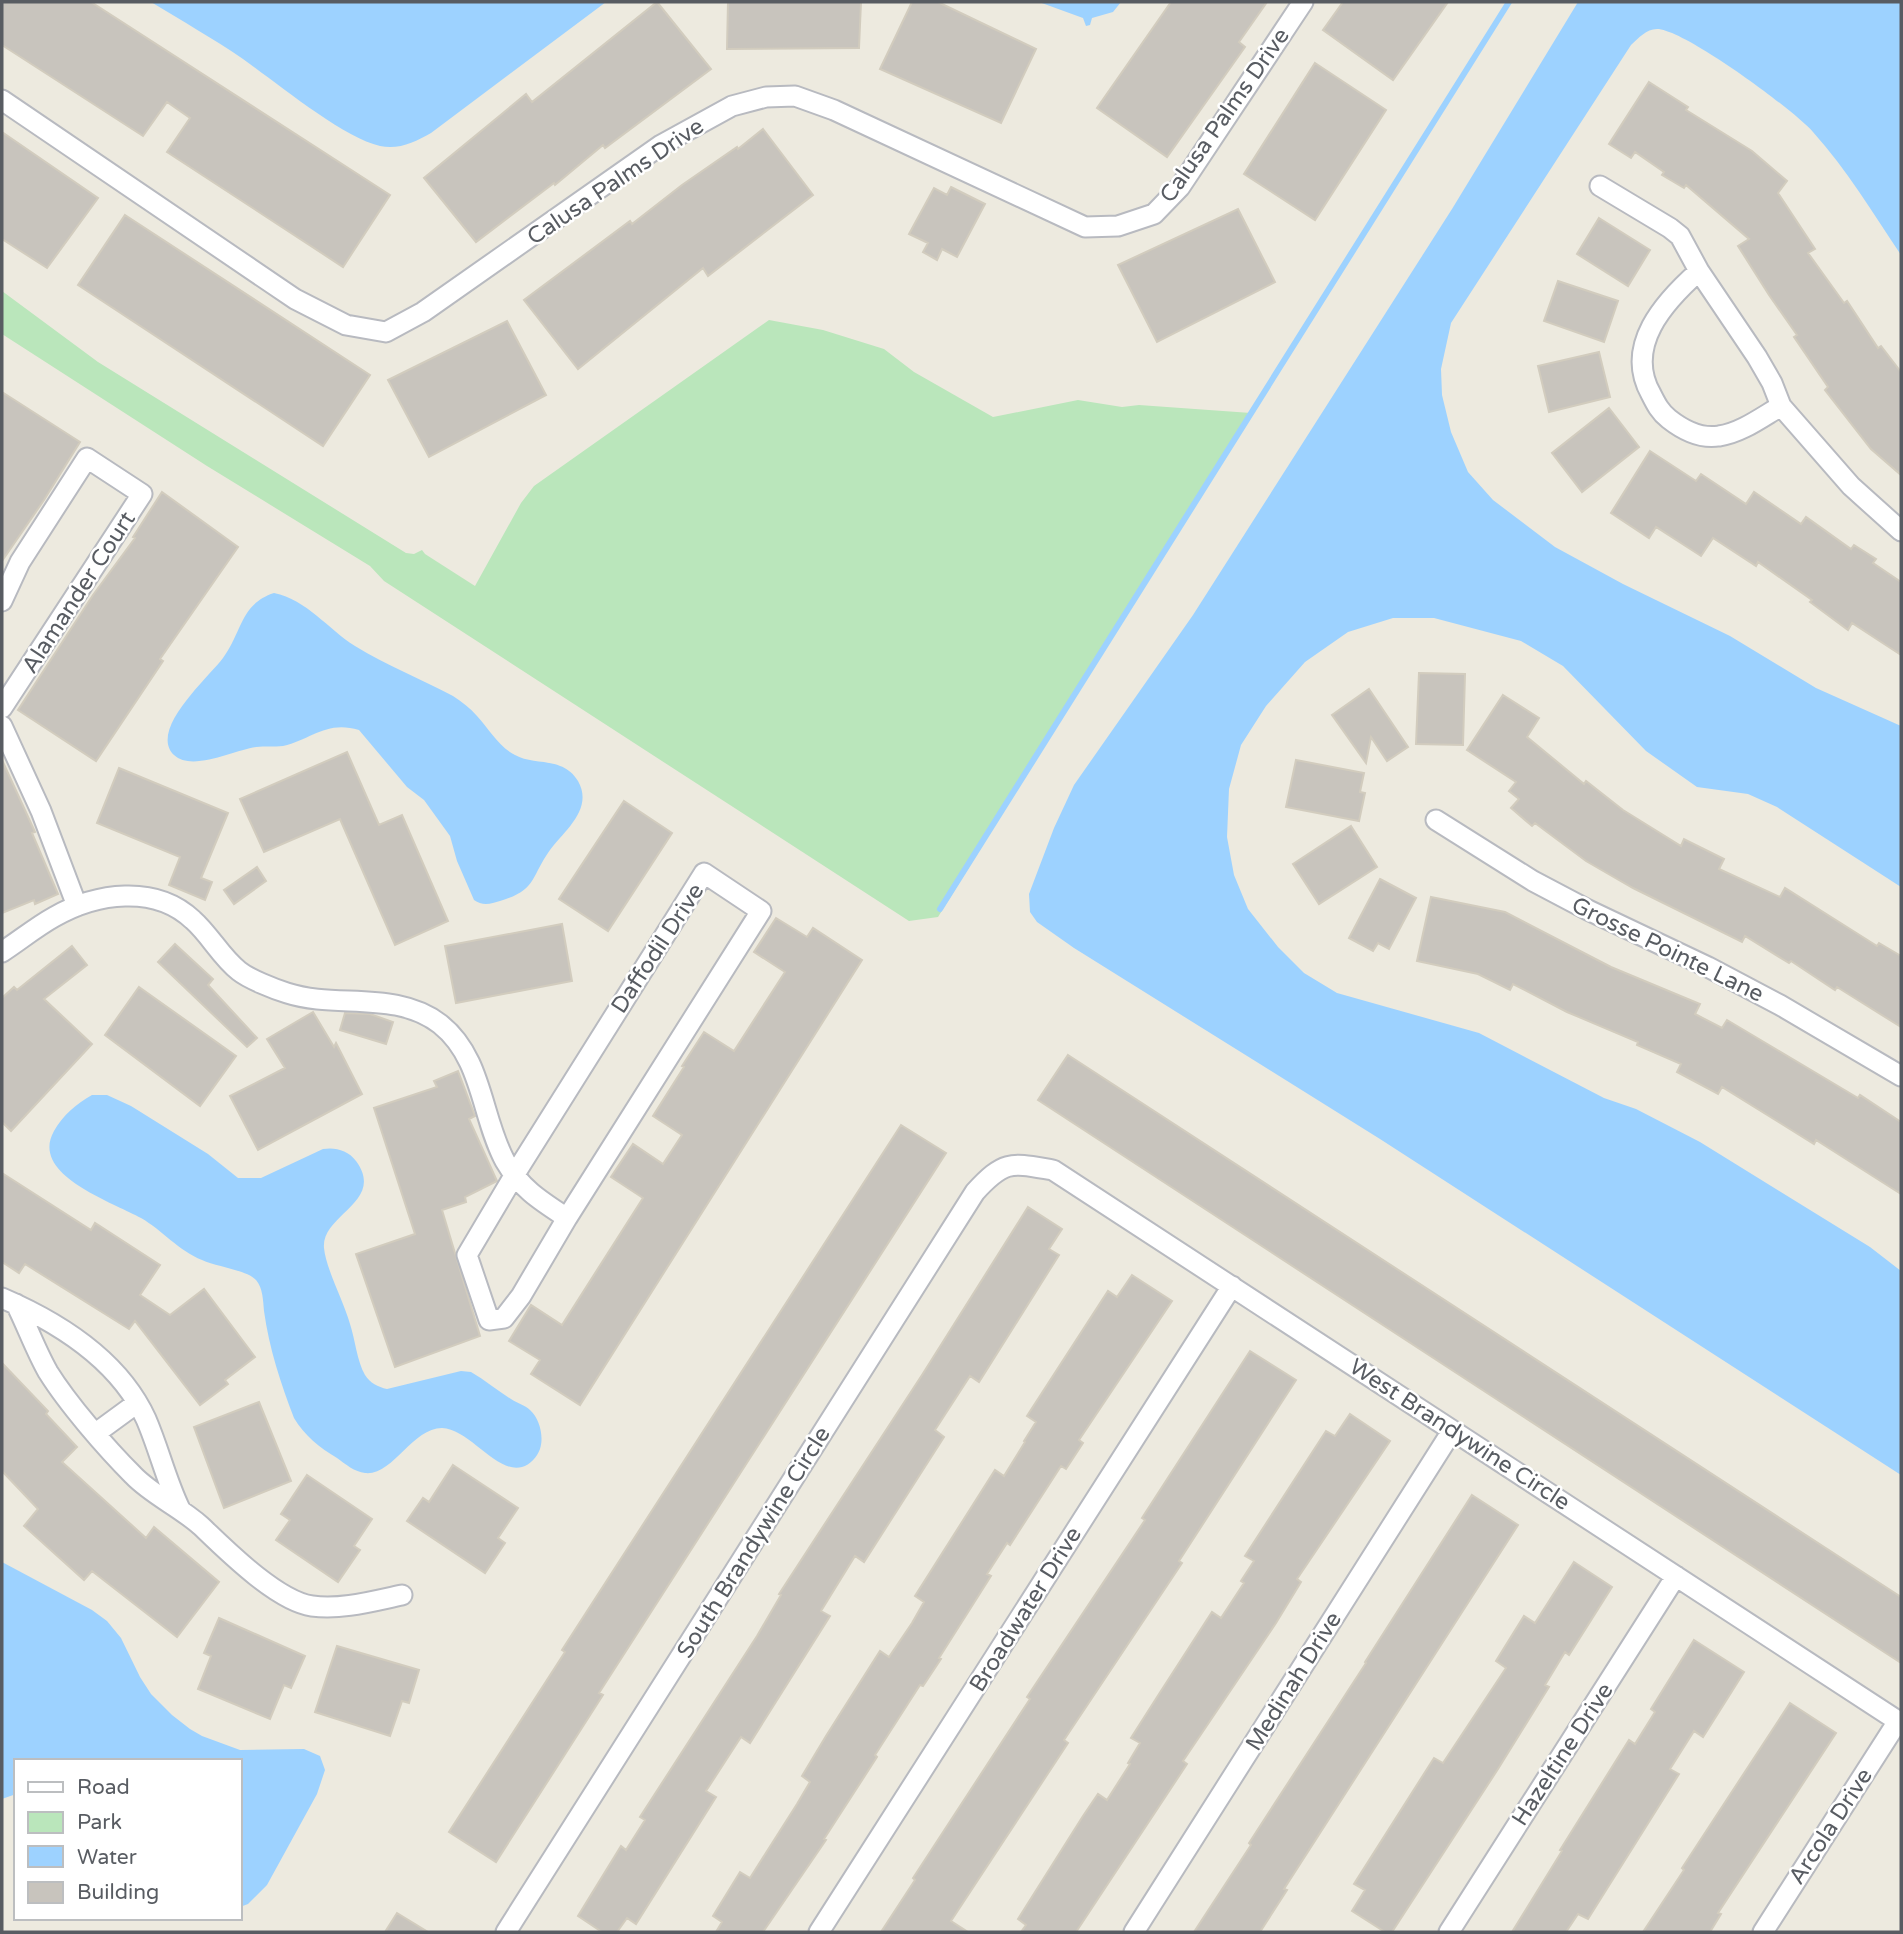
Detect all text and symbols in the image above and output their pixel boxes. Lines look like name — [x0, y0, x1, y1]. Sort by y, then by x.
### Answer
street label: Calusa Palms Drive — [1154, 23, 1296, 208]
street label: Calusa Palms Drive — [522, 112, 709, 251]
street label: Alamander Court — [16, 506, 142, 679]
street label: Daffodil Drive — [605, 878, 710, 1019]
street label: Grosse Pointe Lane — [1567, 891, 1768, 1009]
street label: West Brandywine Circle — [1344, 1353, 1575, 1517]
street label: South Brandywine Circle — [671, 1422, 837, 1663]
street label: Broadwater Drive — [964, 1522, 1088, 1697]
street label: Medinah Drive — [1240, 1607, 1348, 1756]
street label: Hazeltine Drive — [1506, 1678, 1619, 1831]
legend — [14, 1759, 242, 1920]
street label: Arcola Drive — [1783, 1763, 1879, 1890]
text: Road — [77, 1775, 130, 1800]
text: Park — [77, 1810, 122, 1835]
text: Water — [77, 1845, 137, 1870]
text: Building — [77, 1880, 159, 1905]

